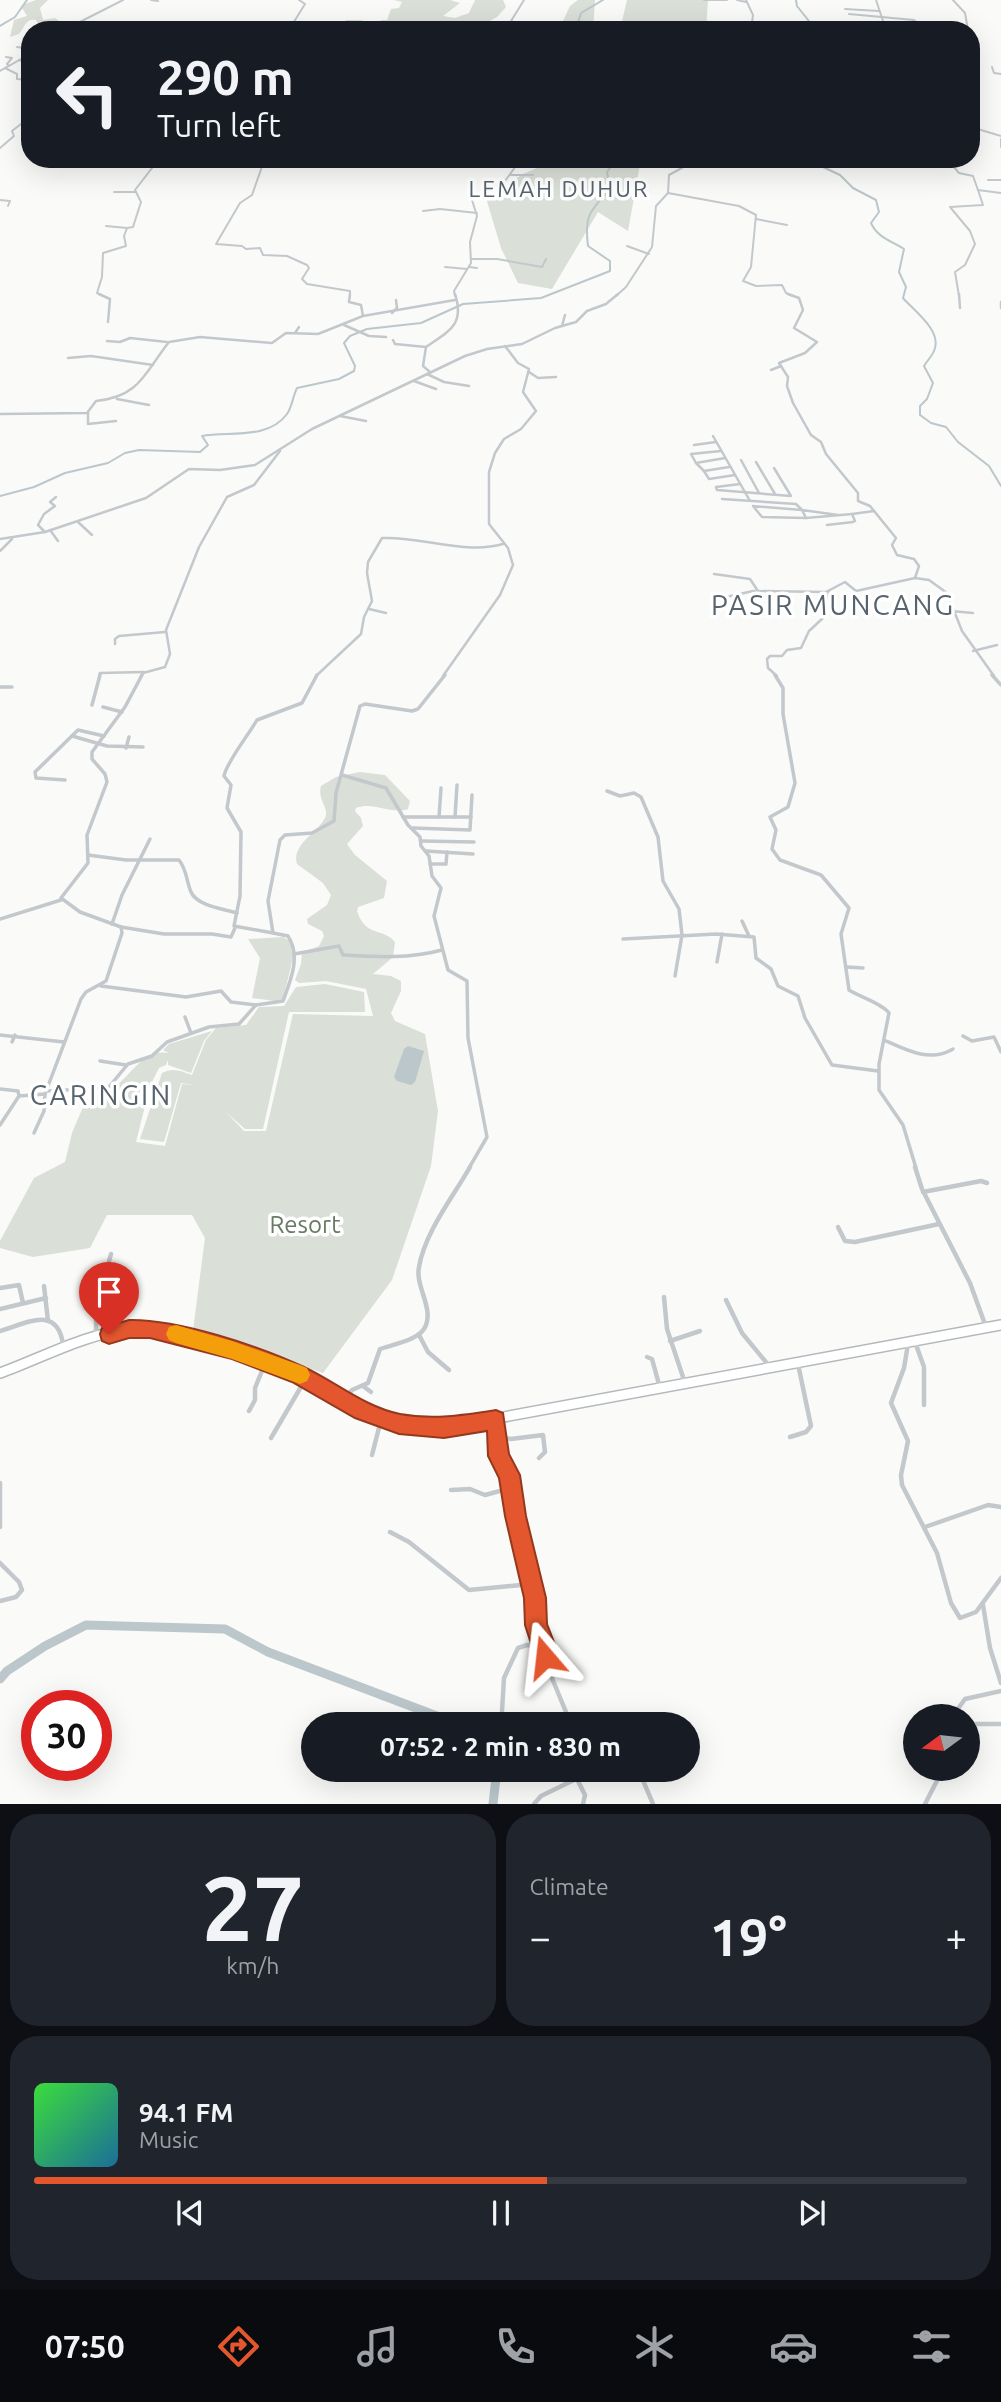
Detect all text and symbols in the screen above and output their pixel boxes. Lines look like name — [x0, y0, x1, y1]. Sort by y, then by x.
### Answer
icon: left — [42, 49, 133, 140]
text: 290 m — [157, 49, 294, 104]
text: Turn left — [157, 107, 281, 143]
district label: LEMAH DUHUR — [469, 176, 649, 201]
district label: PASIR MUNCANG — [711, 589, 955, 620]
district label: CARINGIN — [30, 1079, 172, 1110]
park label: Resort — [269, 1211, 341, 1238]
pin — [79, 1262, 139, 1334]
icon: arrive — [90, 1273, 128, 1311]
position arrow — [508, 1620, 582, 1694]
speed limit sign: 30 — [21, 1690, 112, 1781]
north arrow — [903, 1704, 980, 1782]
map controls — [903, 1704, 980, 1781]
text: 07:52 · 2 min · 830 m — [380, 1732, 621, 1761]
text: 27 — [201, 1856, 304, 1958]
text: Climate — [530, 1874, 609, 1899]
text: 19° — [710, 1908, 787, 1966]
text: − — [530, 1916, 551, 1958]
text: + — [946, 1916, 967, 1958]
text: km/h — [226, 1953, 279, 1978]
text: 94.1 FM — [139, 2098, 233, 2127]
text: Music — [139, 2127, 198, 2152]
icon: previous — [171, 2194, 209, 2232]
icon: pause — [482, 2194, 520, 2232]
icon: next — [793, 2194, 831, 2232]
icon: directions — [214, 2322, 263, 2371]
icon: music — [353, 2322, 402, 2371]
icon: phone — [491, 2322, 540, 2371]
icon: climate — [630, 2322, 679, 2371]
icon: car — [769, 2322, 818, 2371]
icon: filters — [907, 2322, 956, 2371]
text: 07:50 — [45, 2328, 125, 2364]

